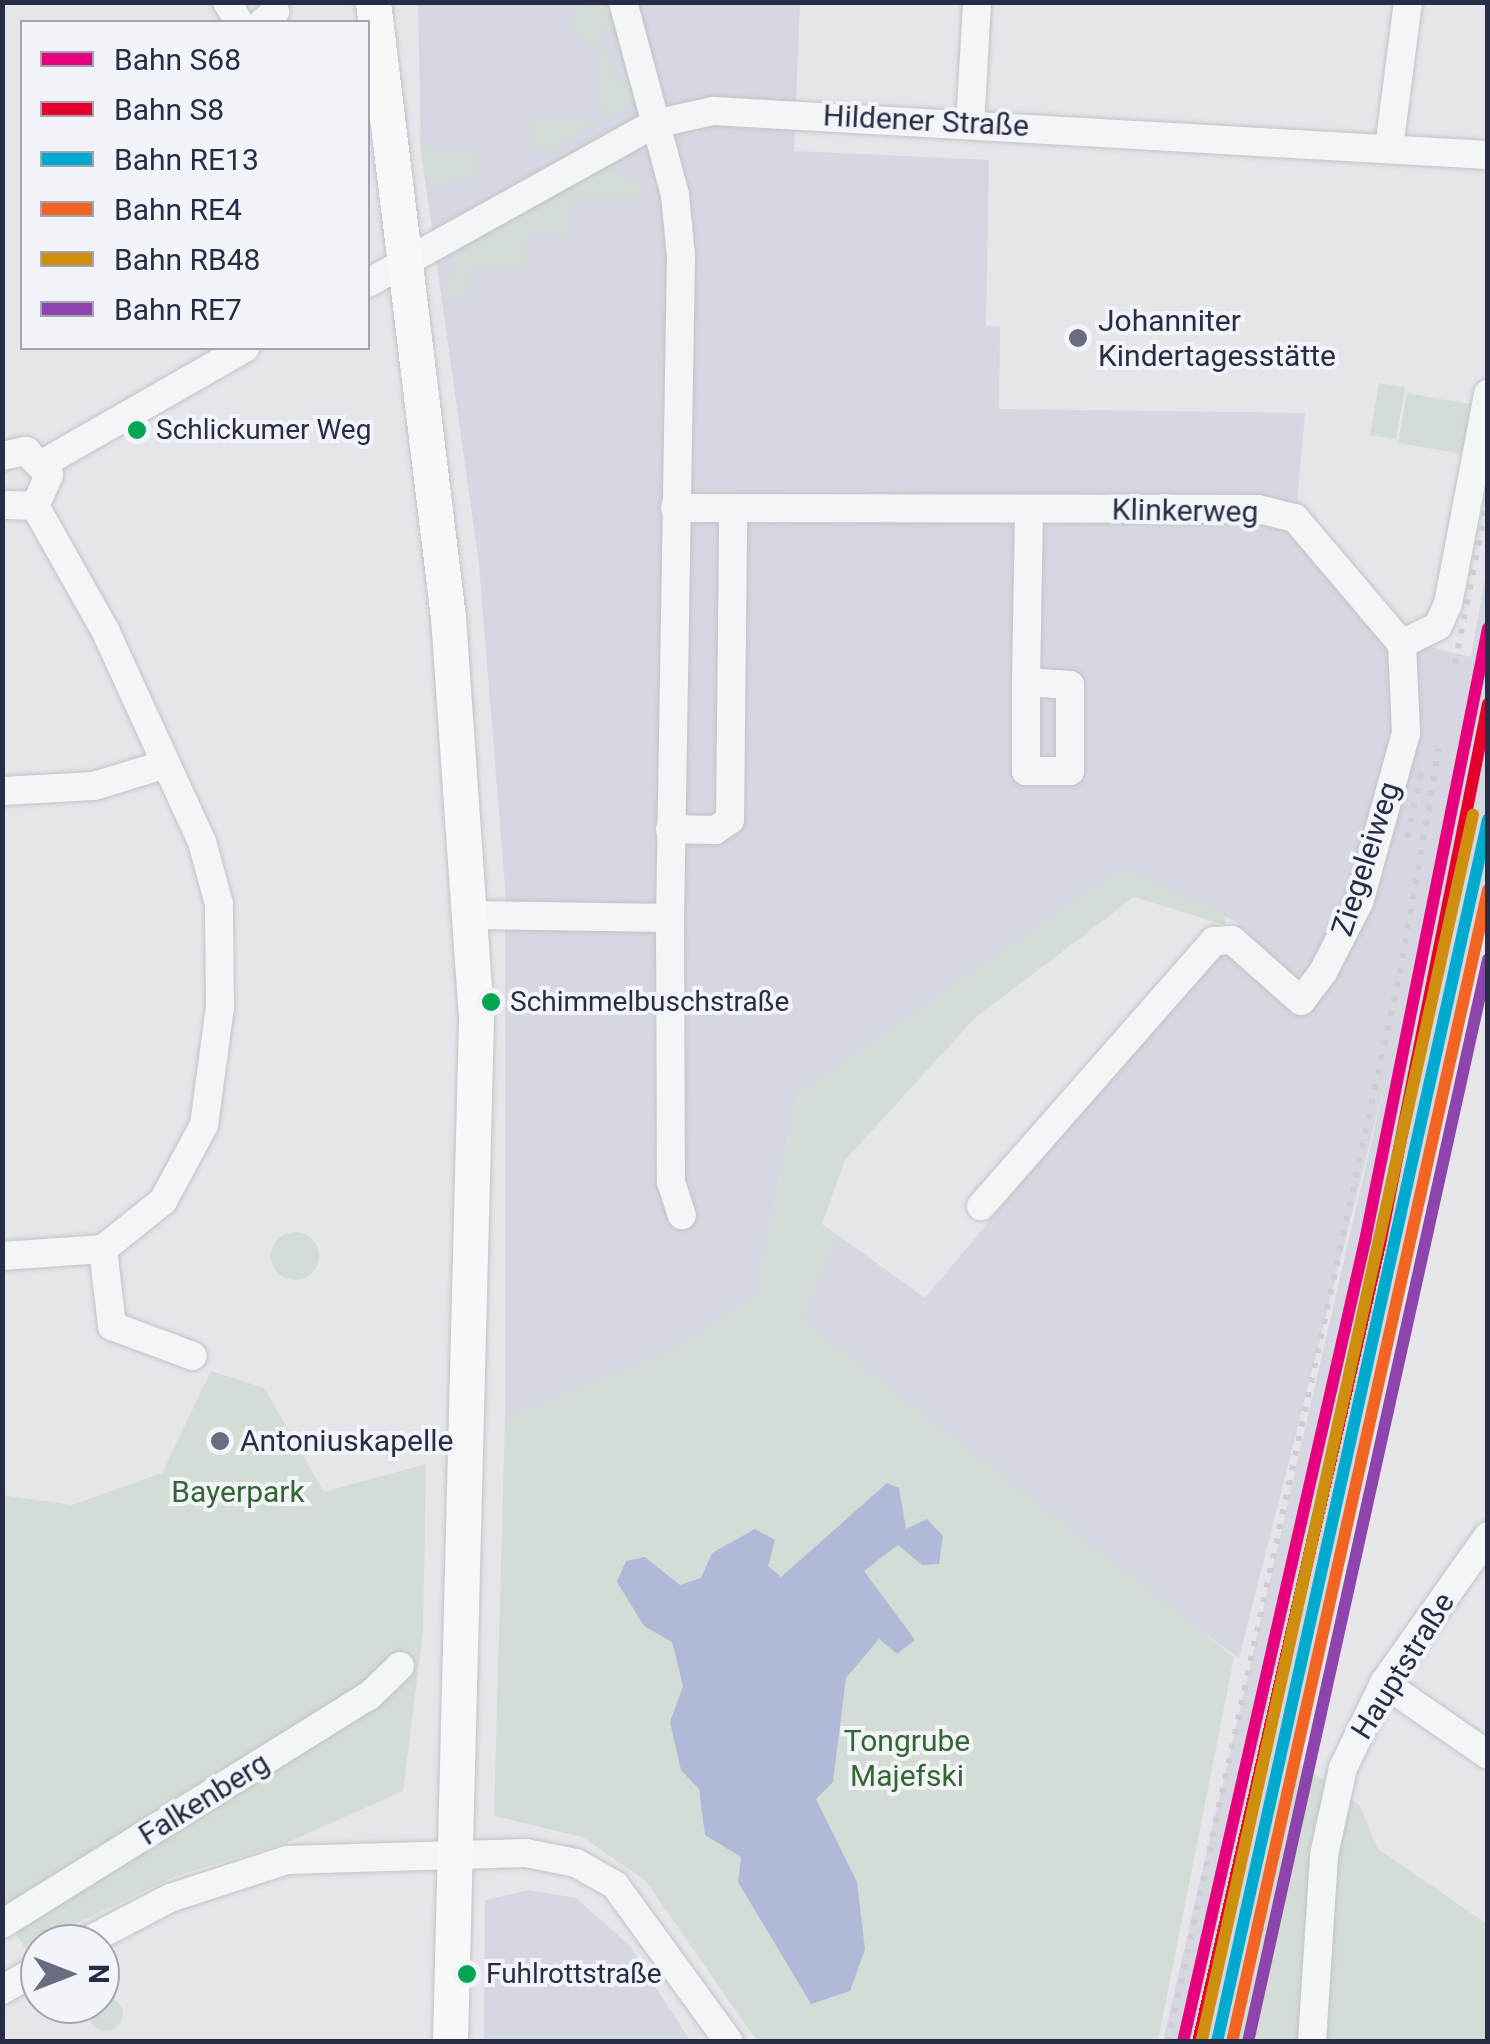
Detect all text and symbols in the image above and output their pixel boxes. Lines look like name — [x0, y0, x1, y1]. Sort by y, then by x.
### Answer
legend — [20, 20, 370, 350]
text: Bahn S68 — [114, 42, 241, 77]
text: Bahn S8 — [114, 92, 224, 127]
street label: Hildener Straße — [822, 98, 1030, 144]
text: Bahn RE13 — [114, 142, 259, 177]
text: Bahn RE4 — [114, 192, 242, 227]
text: Bahn RB48 — [114, 242, 260, 277]
text: Bahn RE7 — [114, 292, 242, 327]
place label: Johanniter Kindertagesstätte — [1098, 303, 1336, 374]
marker: Johanniter Kindertagesstätte — [1067, 327, 1089, 349]
place label: Schlickumer Weg — [156, 413, 371, 447]
marker: Schlickumer Weg — [127, 420, 147, 440]
street label: Klinkerweg — [1111, 492, 1259, 530]
street label: Ziegeleiweg — [1324, 777, 1408, 941]
place label: Schimmelbuschstraße — [510, 985, 789, 1019]
marker: Schimmelbuschstraße — [481, 992, 501, 1012]
place label: Antoniuskapelle — [240, 1423, 453, 1459]
marker: Antoniuskapelle — [209, 1430, 231, 1452]
park label: Bayerpark — [171, 1474, 305, 1510]
street label: Hauptstraße — [1344, 1586, 1462, 1746]
park label: Tongrube Majefski — [844, 1723, 970, 1794]
street label: Falkenberg — [132, 1745, 276, 1853]
north arrow — [20, 1924, 120, 2024]
place label: Fuhlrottstraße — [486, 1957, 662, 1991]
text: N — [82, 1964, 115, 1984]
marker: Fuhlrottstraße — [457, 1964, 477, 1984]

